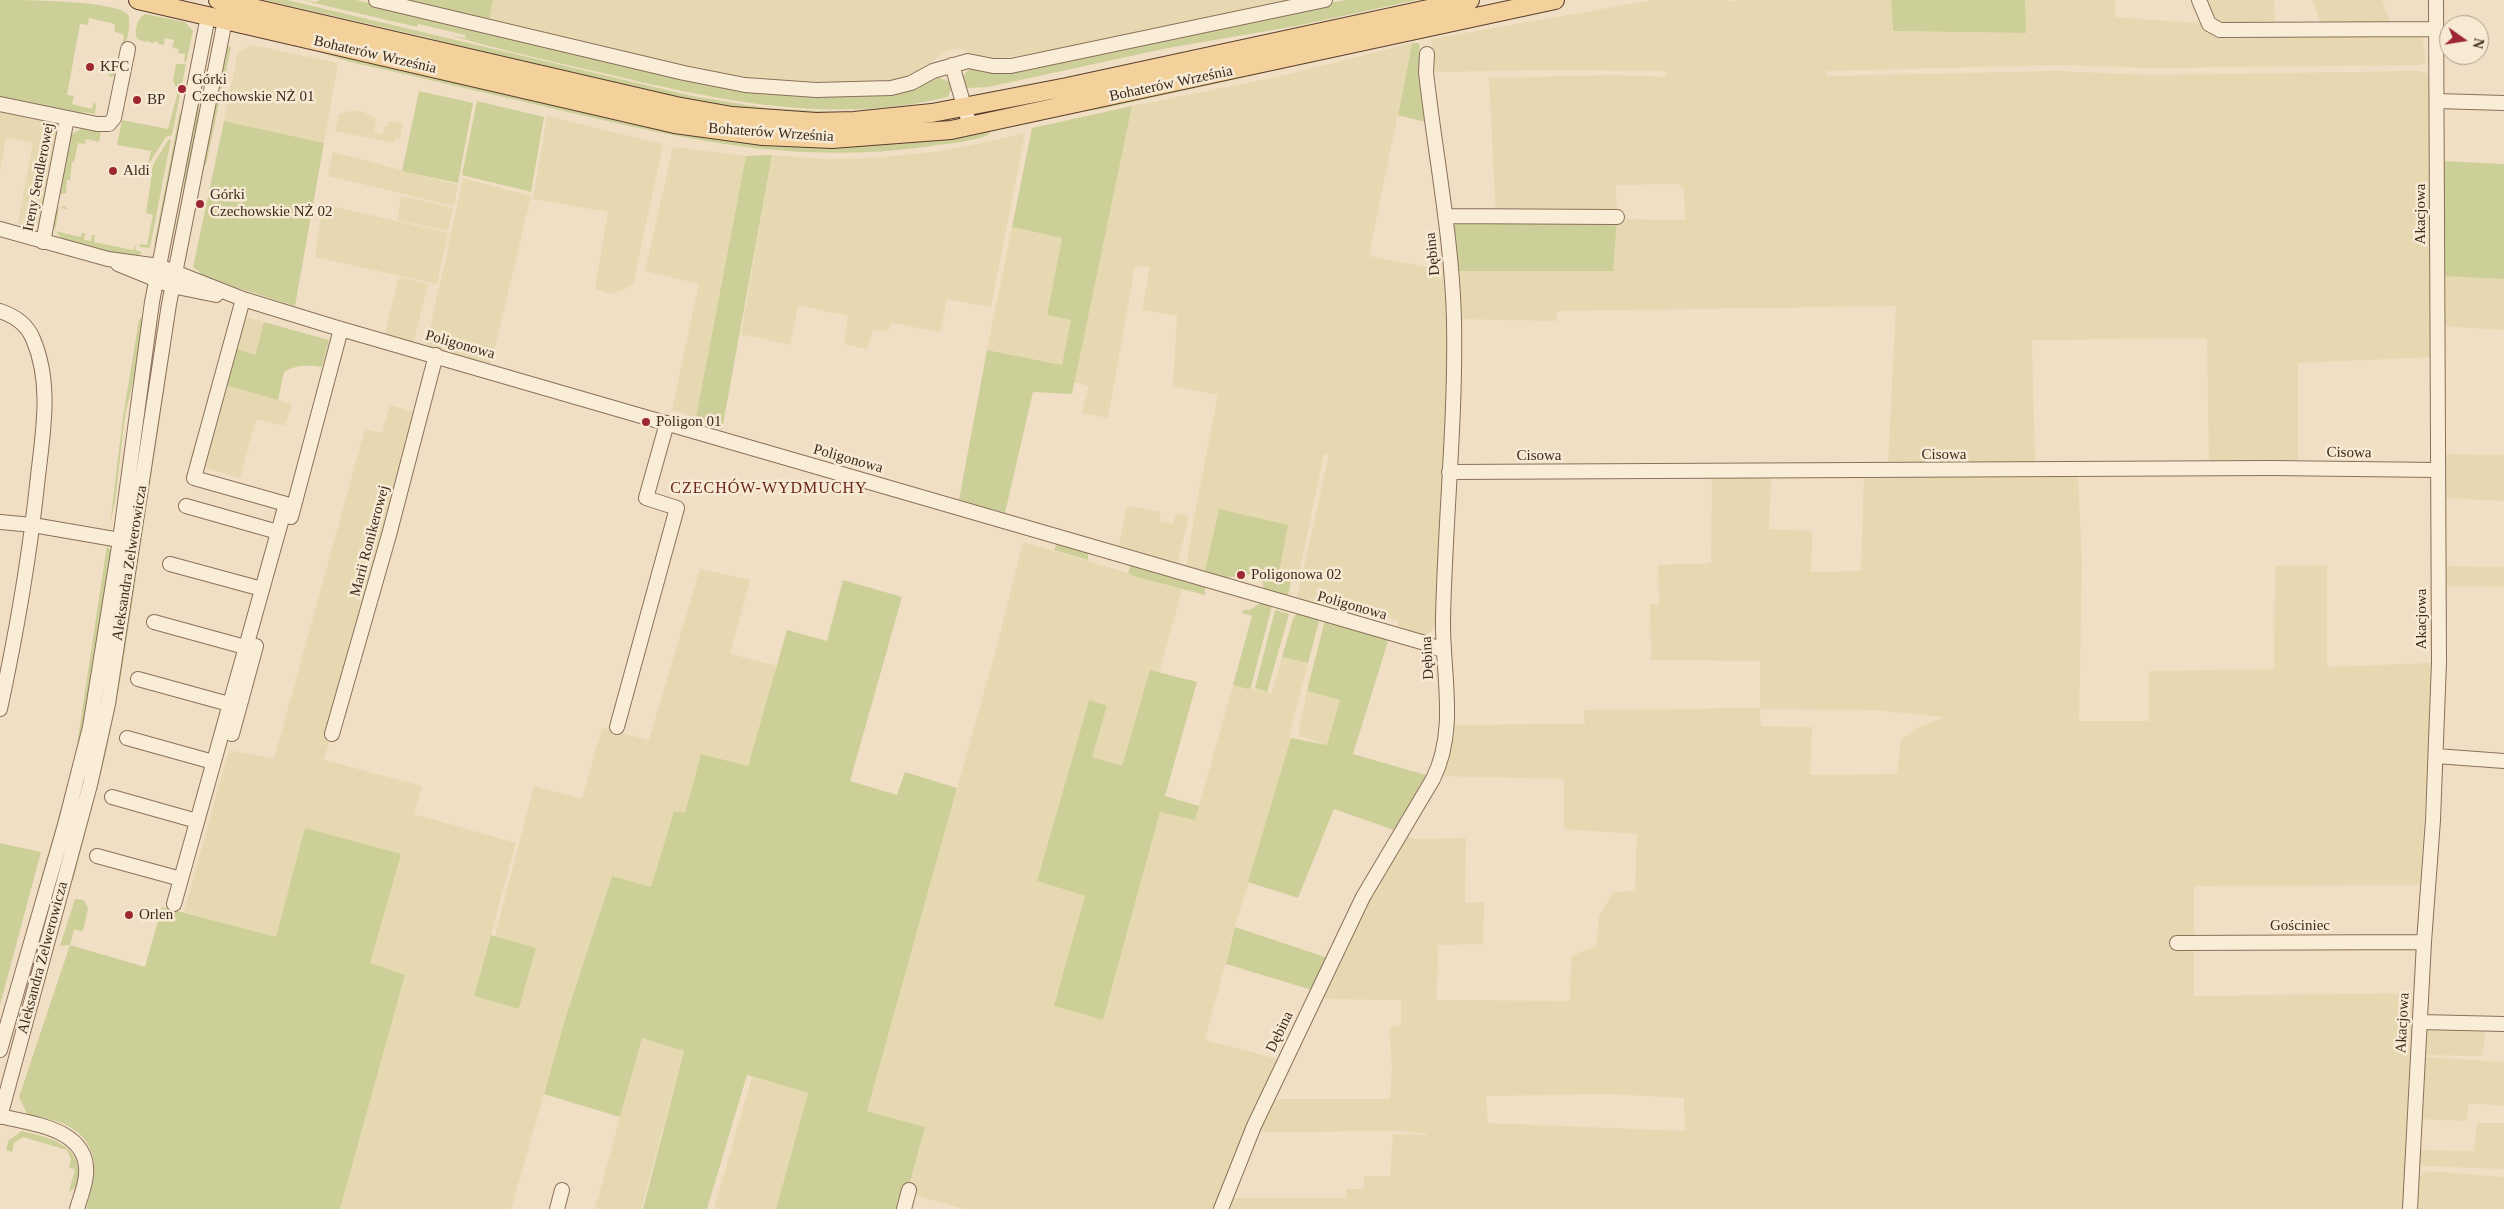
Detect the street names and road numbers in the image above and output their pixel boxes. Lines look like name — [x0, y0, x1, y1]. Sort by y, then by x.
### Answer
street label: Bohaterów Września — [312, 32, 438, 78]
street label: Bohaterów Września — [1108, 62, 1234, 106]
street label: Bohaterów Września — [708, 120, 834, 146]
street label: Ireny Sendlerowej — [20, 121, 58, 233]
street label: Akacjowa — [2412, 184, 2430, 244]
street label: Dębina — [1422, 232, 1444, 276]
street label: Poligonowa — [423, 326, 497, 364]
street label: Poligonowa — [811, 440, 885, 478]
street label: Cisowa — [2326, 444, 2372, 462]
street label: Cisowa — [1922, 446, 1966, 464]
street label: Cisowa — [1516, 447, 1562, 465]
street label: Marii Ronikerowej — [346, 483, 394, 599]
street label: Aleksandra Zelwerowicza — [109, 484, 151, 642]
street label: Poligonowa — [1315, 587, 1389, 625]
street label: Akacjowa — [2413, 589, 2431, 649]
street label: Dębina — [1418, 636, 1438, 680]
street label: Aleksandra Zelwerowicza — [14, 880, 72, 1036]
street label: Gościniec — [2270, 917, 2330, 935]
street label: Akacjowa — [2392, 992, 2414, 1054]
street label: Dębina — [1262, 1009, 1298, 1055]

